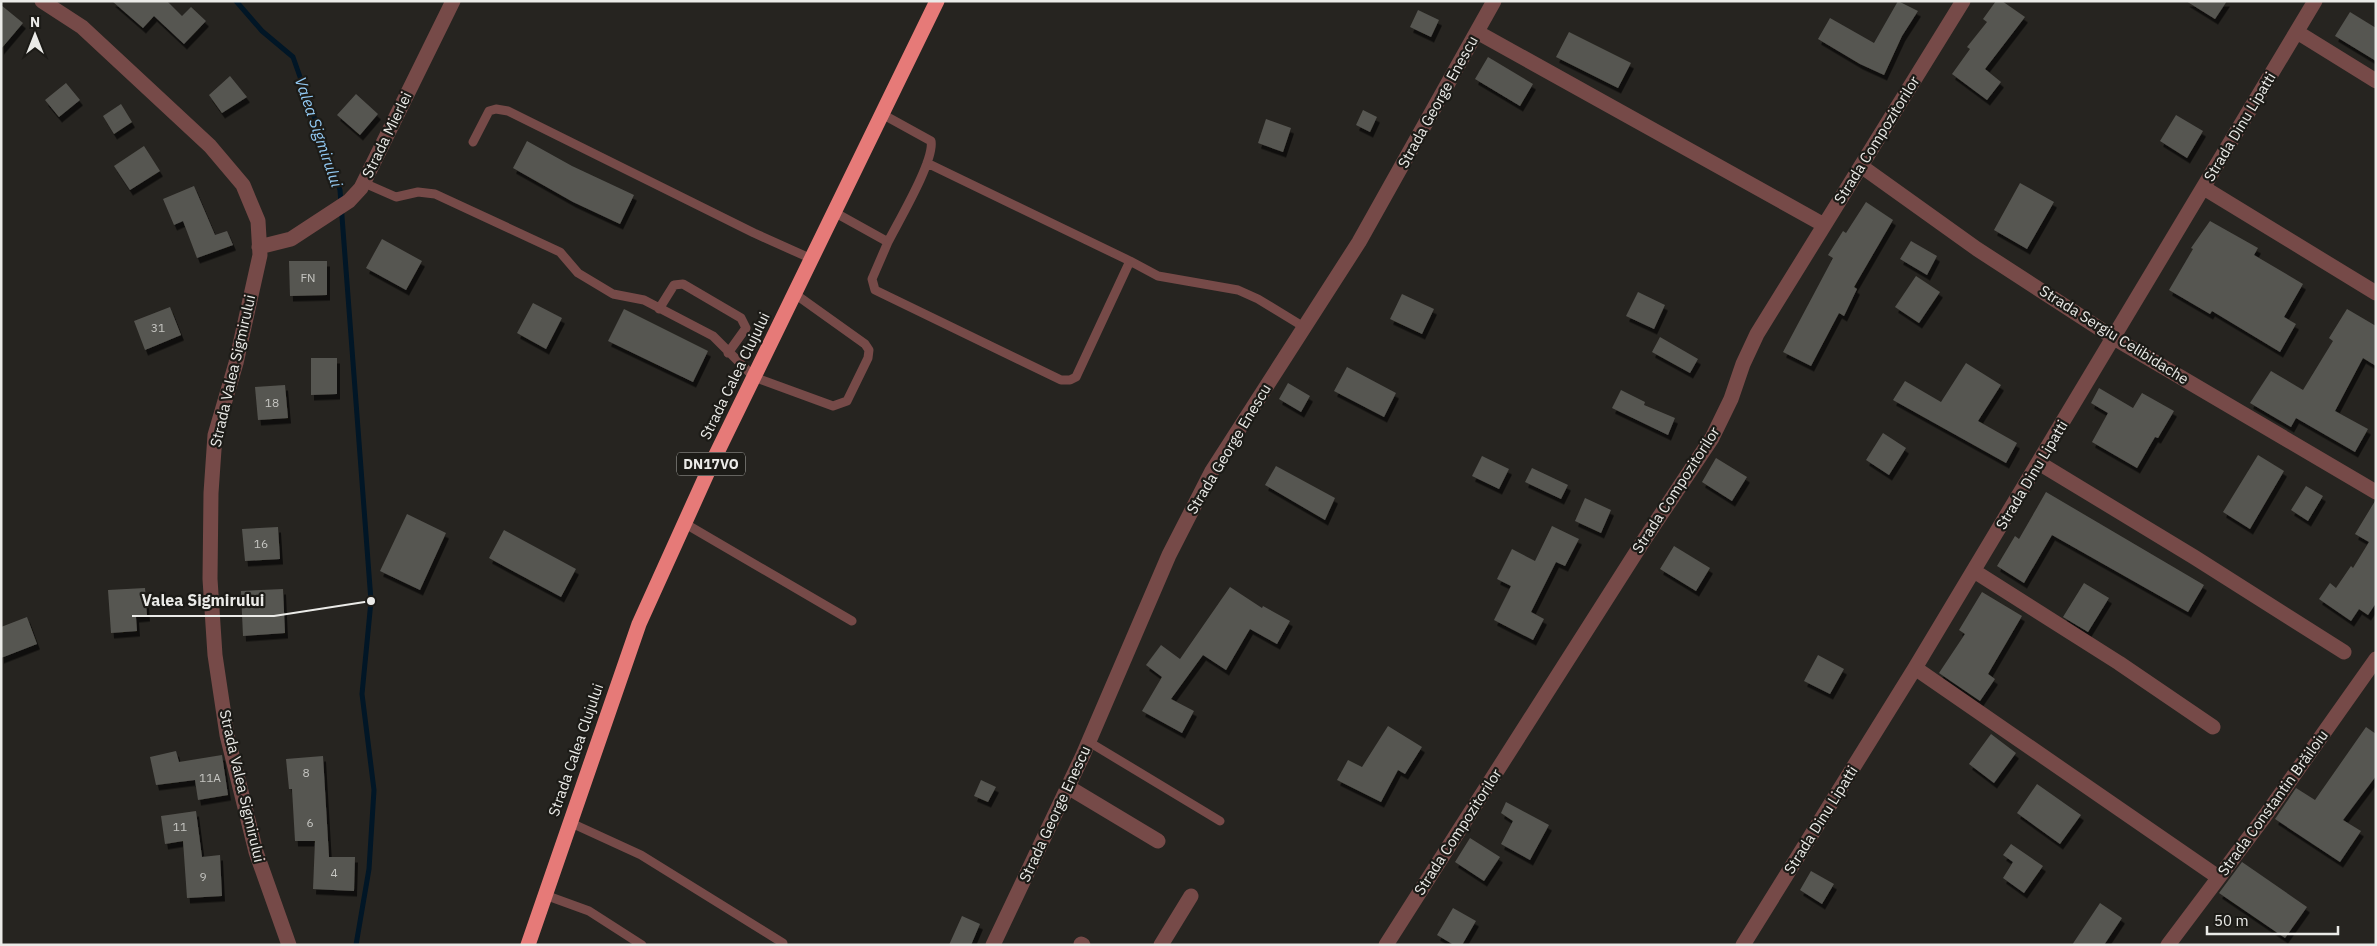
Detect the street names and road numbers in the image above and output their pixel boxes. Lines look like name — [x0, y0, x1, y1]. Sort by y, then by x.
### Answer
street label: Strada George Enescu — [1393, 32, 1482, 171]
street label: Strada Dinu Lipatti — [2199, 69, 2280, 185]
street label: Strada Compozitorilor — [1830, 72, 1924, 207]
street label: Strada Mierlei — [358, 89, 416, 181]
street label: Strada Sergiu Celibidache — [2036, 281, 2192, 388]
street label: Strada Valea Sigmirului — [206, 293, 259, 449]
street label: Strada Calea Clujului — [695, 309, 774, 443]
street label: Strada George Enescu — [1182, 380, 1275, 517]
street label: Strada Dinu Lipatti — [1991, 417, 2072, 533]
street label: Strada Compozitorilor — [1628, 422, 1724, 557]
road number: DN17VO — [677, 452, 745, 476]
street label: Strada Calea Clujului — [544, 681, 607, 819]
street label: Strada Valea Sigmirului — [216, 708, 269, 864]
street label: Strada Constantin Brăiloiu — [2213, 726, 2332, 879]
street label: Strada George Enescu — [1015, 743, 1095, 885]
street label: Strada Dinu Lipatti — [1780, 762, 1862, 877]
street label: Strada Compozitorilor — [1410, 764, 1506, 899]

